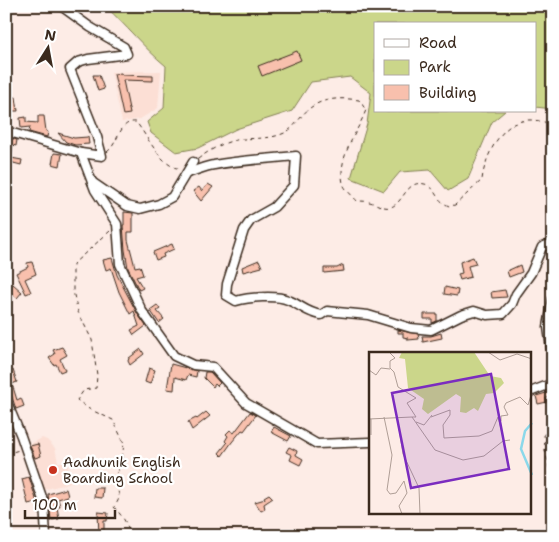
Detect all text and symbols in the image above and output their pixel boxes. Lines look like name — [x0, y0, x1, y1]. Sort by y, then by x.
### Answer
north arrow — [22, 22, 72, 72]
legend — [374, 22, 536, 112]
text: N — [43, 25, 58, 45]
text: Road — [419, 33, 457, 53]
text: Park — [419, 57, 451, 77]
text: Building — [419, 83, 476, 103]
inset map — [369, 352, 532, 514]
place label: Aadhunik English Boarding School — [63, 453, 181, 487]
marker: Aadhunik English Boarding School — [47, 464, 59, 476]
scale bar — [25, 487, 115, 519]
text: 100 m — [32, 495, 77, 515]

